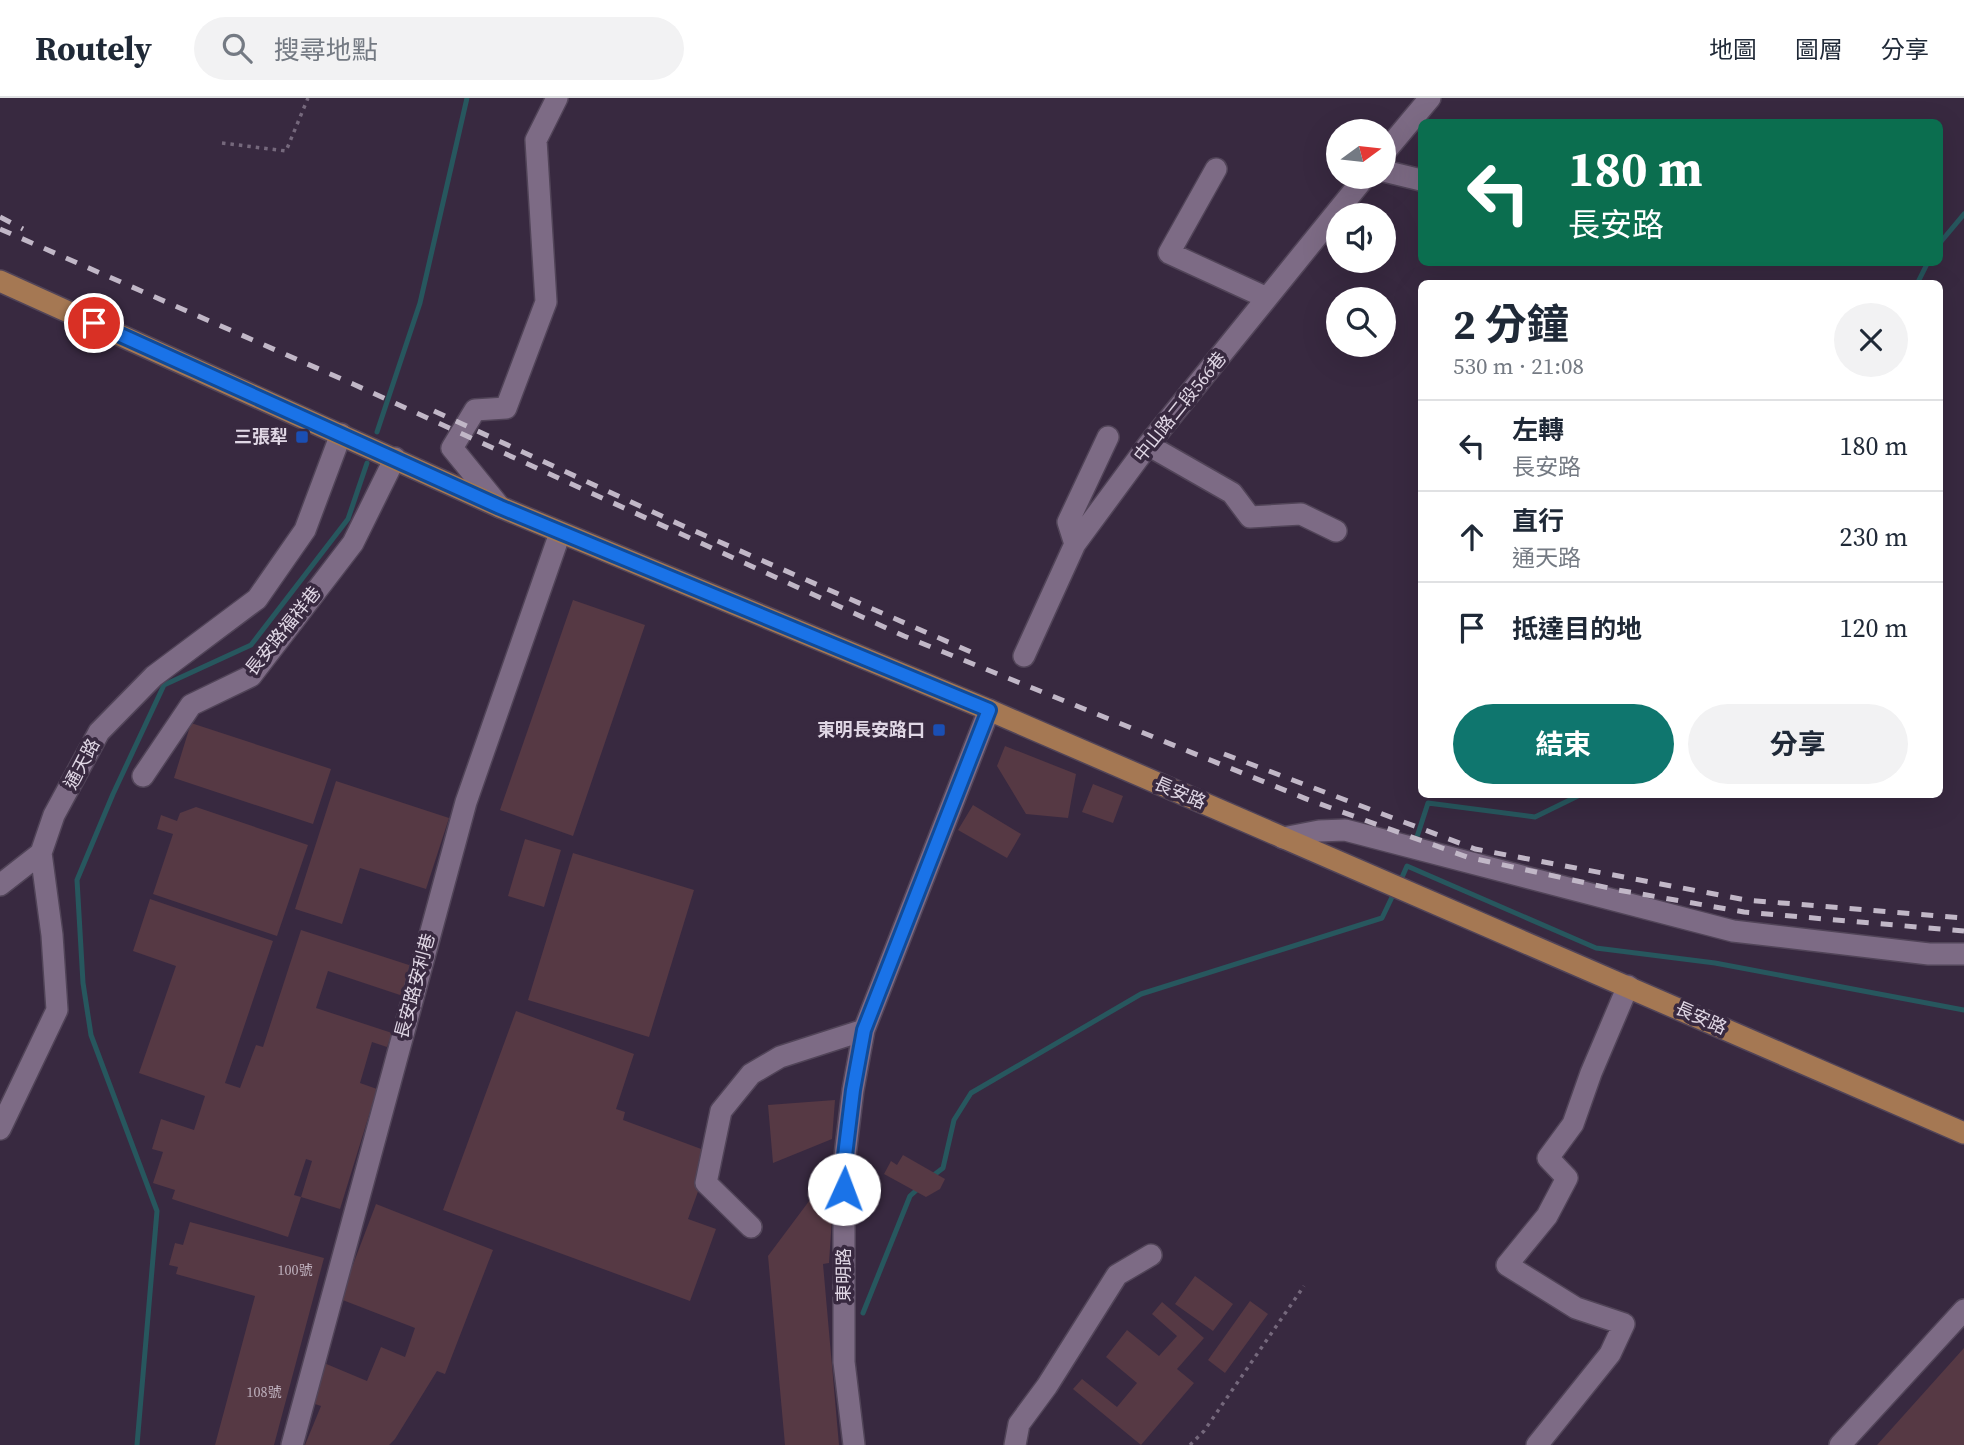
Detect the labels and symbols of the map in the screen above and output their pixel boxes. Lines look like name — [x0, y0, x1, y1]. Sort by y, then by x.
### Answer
north arrow — [1326, 119, 1396, 189]
pin — [64, 293, 124, 353]
street label: 中山路二段566巷 — [1127, 346, 1232, 467]
place label: 三張犁 — [234, 424, 288, 449]
marker: 三張犁 — [294, 429, 310, 445]
street label: 長安路福祥巷 — [239, 581, 326, 681]
place label: 東明長安路口 — [817, 717, 925, 742]
marker: 東明長安路口 — [931, 722, 947, 738]
street label: 通天路 — [58, 734, 105, 793]
street label: 長安路 — [1150, 770, 1210, 815]
street label: 長安路安利巷 — [388, 930, 441, 1041]
street label: 長安路 — [1671, 995, 1731, 1040]
position arrow — [807, 1152, 881, 1226]
street label: 東明路 — [831, 1248, 856, 1302]
house number: 100號 — [278, 1260, 313, 1280]
house number: 108號 — [247, 1382, 282, 1402]

